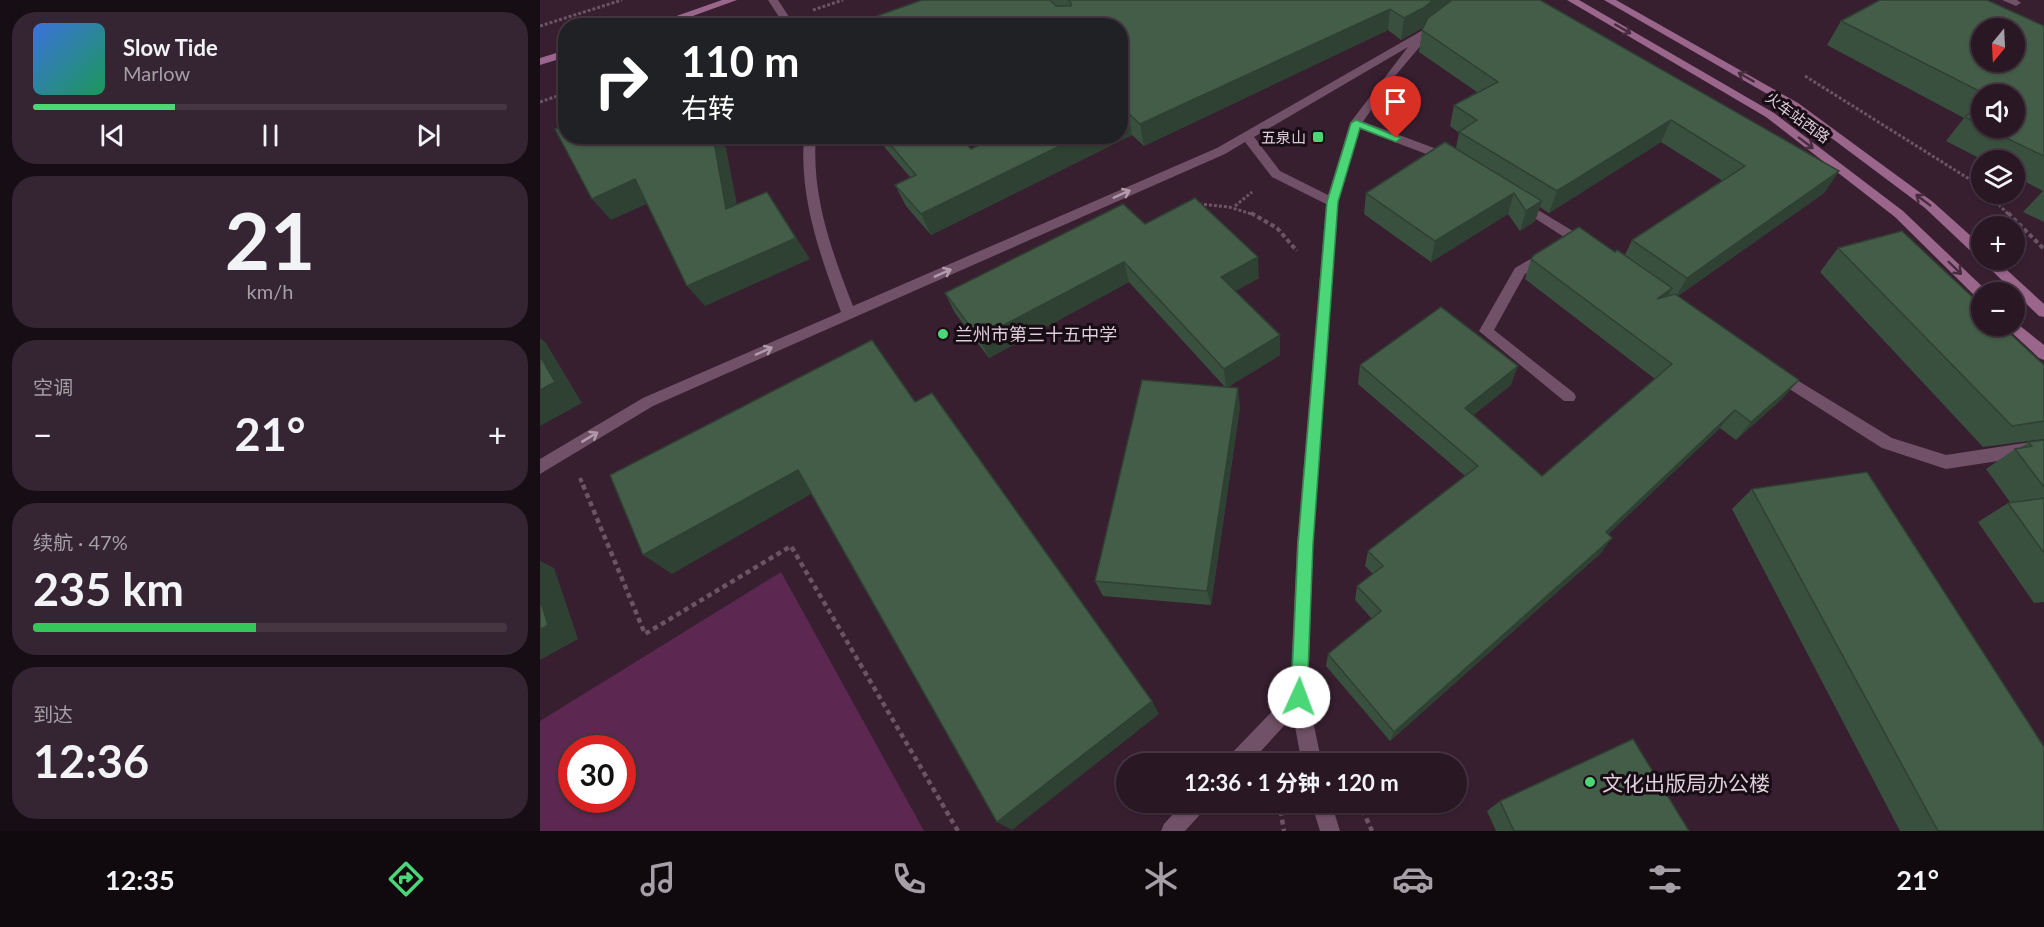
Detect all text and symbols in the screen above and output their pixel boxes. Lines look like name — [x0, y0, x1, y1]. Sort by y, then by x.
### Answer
north arrow — [1971, 18, 2025, 72]
map controls — [1971, 18, 2025, 336]
one-way arrow — [1614, 24, 1631, 36]
text: Slow Tide — [123, 34, 218, 61]
text: 110 m — [681, 36, 799, 86]
icon: right — [582, 42, 660, 120]
text: Marlow — [123, 61, 190, 85]
one-way arrow — [1737, 71, 1755, 82]
pin — [1370, 76, 1421, 138]
button: sound — [1971, 84, 2025, 138]
icon: arrive — [1379, 85, 1412, 118]
street label: 火车站西路 — [1762, 88, 1834, 146]
text: 右转 — [681, 91, 735, 124]
icon: previous — [96, 119, 129, 152]
icon: pause — [254, 119, 287, 152]
icon: next — [412, 119, 445, 152]
place label: 五泉山 — [1261, 128, 1306, 146]
marker: 五泉山 — [1311, 130, 1325, 144]
one-way arrow — [1798, 136, 1814, 149]
button: layers — [1971, 150, 2025, 204]
one-way arrow — [1112, 188, 1130, 199]
text: 21 — [225, 193, 315, 287]
one-way arrow — [1915, 194, 1931, 207]
button: + — [1971, 216, 2025, 270]
one-way arrow — [1947, 261, 1962, 275]
one-way arrow — [934, 266, 952, 277]
text: km/h — [247, 279, 293, 303]
button: − — [1971, 282, 2025, 336]
place label: 兰州市第三十五中学 — [955, 323, 1117, 345]
marker: 兰州市第三十五中学 — [936, 327, 950, 341]
one-way arrow — [755, 345, 773, 356]
text: 空调 — [33, 375, 73, 399]
text: 21° — [235, 407, 305, 461]
text: − — [33, 414, 52, 454]
text: + — [488, 414, 507, 454]
one-way arrow — [581, 430, 598, 442]
text: 续航 · 47% — [33, 530, 128, 554]
text: 235 km — [33, 562, 184, 616]
position arrow — [1267, 665, 1331, 729]
text: 到达 — [33, 702, 73, 726]
text: 12:36 — [33, 734, 149, 788]
speed limit sign: 30 — [558, 735, 636, 813]
text: 12:36 · 1 分钟 · 120 m — [1184, 769, 1399, 796]
place label: 文化出版局办公楼 — [1602, 770, 1770, 795]
marker: 文化出版局办公楼 — [1583, 775, 1597, 789]
icon: directions — [385, 858, 427, 900]
icon: music — [637, 858, 679, 900]
icon: phone — [888, 858, 930, 900]
icon: climate — [1140, 858, 1182, 900]
icon: car — [1392, 858, 1434, 900]
icon: filters — [1644, 858, 1686, 900]
text: 12:35 — [105, 863, 175, 896]
text: 21° — [1896, 863, 1939, 896]

